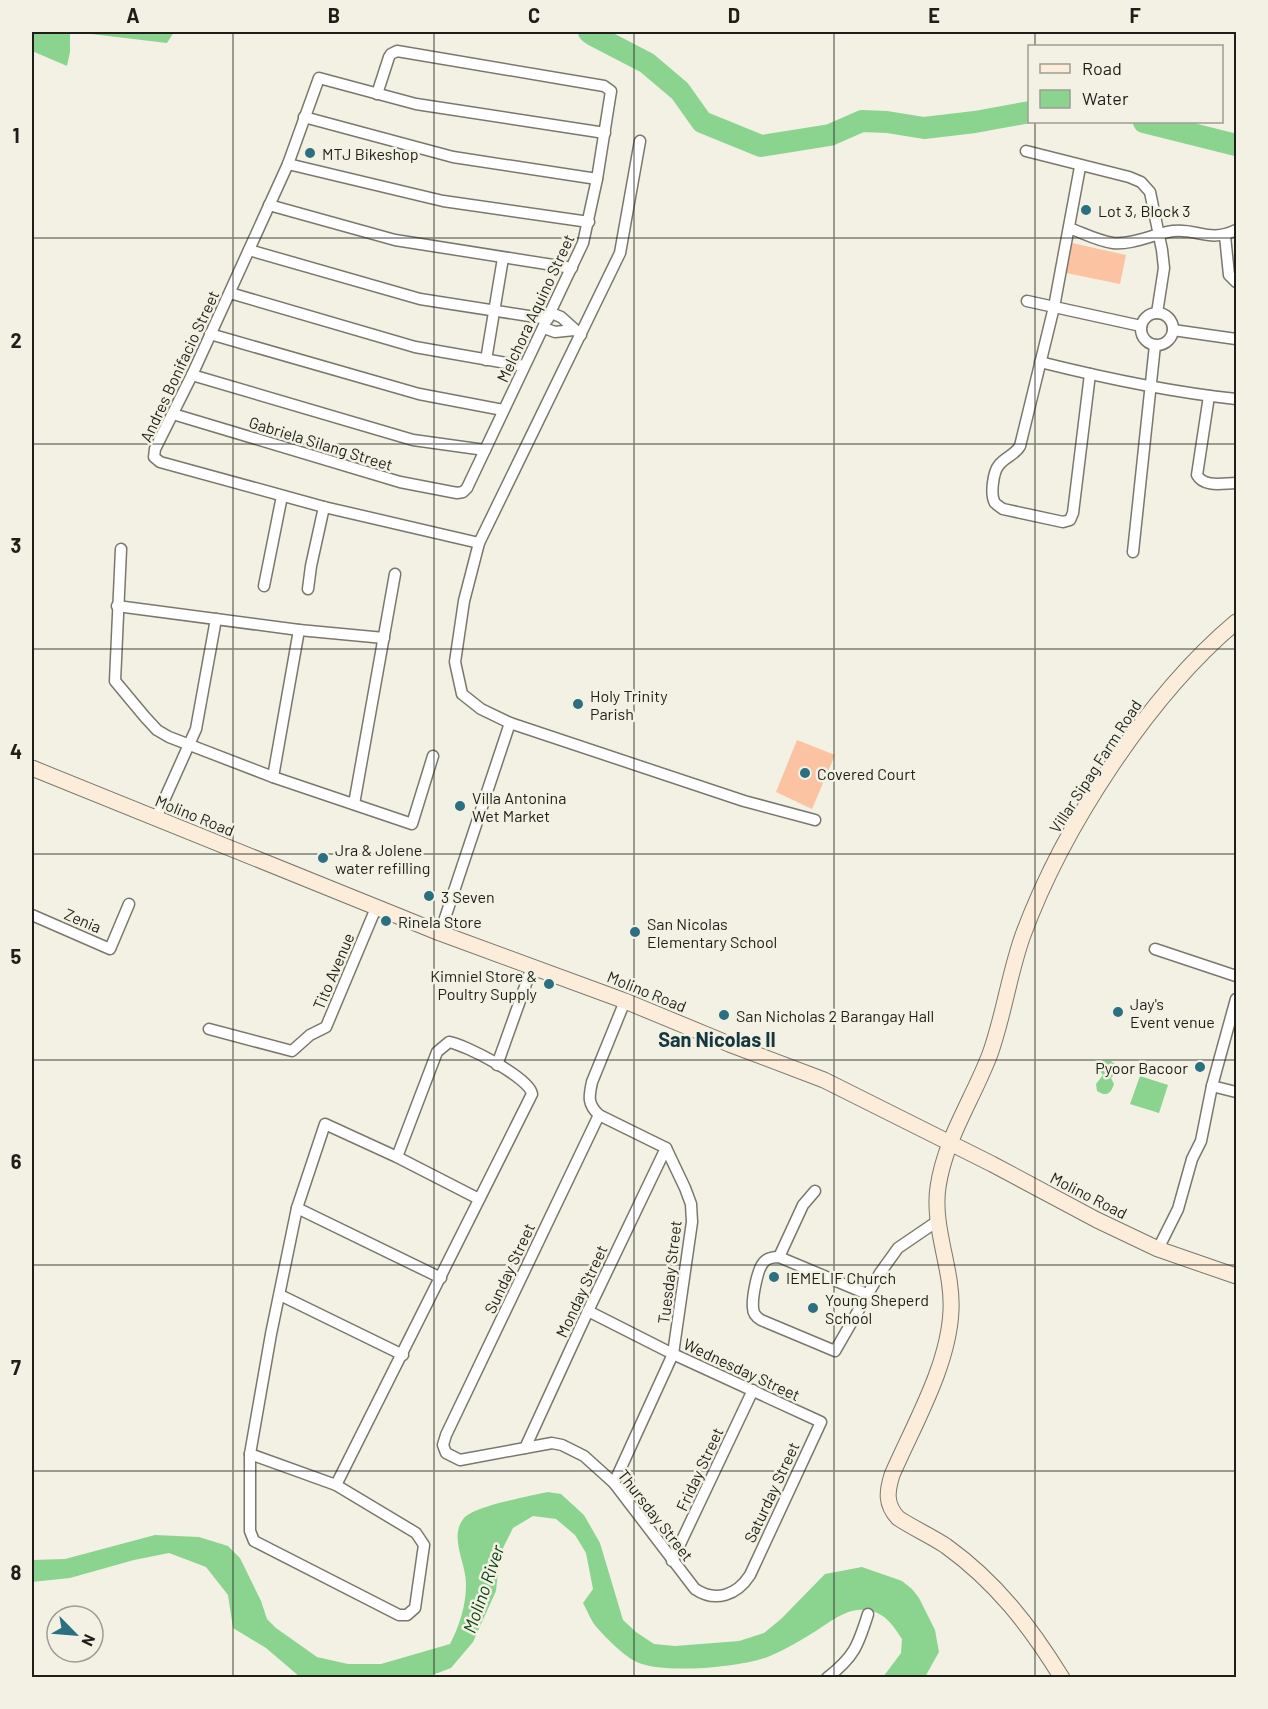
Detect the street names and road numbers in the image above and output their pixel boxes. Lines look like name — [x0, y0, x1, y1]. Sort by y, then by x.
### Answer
street label: Melchora Aquino Street — [492, 231, 578, 385]
street label: Andres Bonifacio Street — [136, 287, 222, 445]
street label: Gabriela Silang Street — [247, 412, 395, 474]
street label: Villar Sipag Farm Road — [1045, 696, 1145, 836]
street label: Molino Road — [153, 791, 237, 839]
street label: Zenia — [62, 904, 104, 936]
street label: Tito Avenue — [308, 930, 358, 1012]
street label: Molino Road — [605, 967, 689, 1015]
street label: Molino Road — [1047, 1168, 1131, 1222]
street label: Tuesday Street — [653, 1219, 685, 1325]
street label: Sunday Street — [480, 1220, 538, 1316]
street label: Monday Street — [551, 1242, 611, 1340]
street label: Wednesday Street — [681, 1334, 803, 1404]
street label: Friday Street — [671, 1424, 727, 1514]
street label: Saturday Street — [739, 1439, 803, 1545]
street label: Thursday Street — [614, 1465, 698, 1565]

